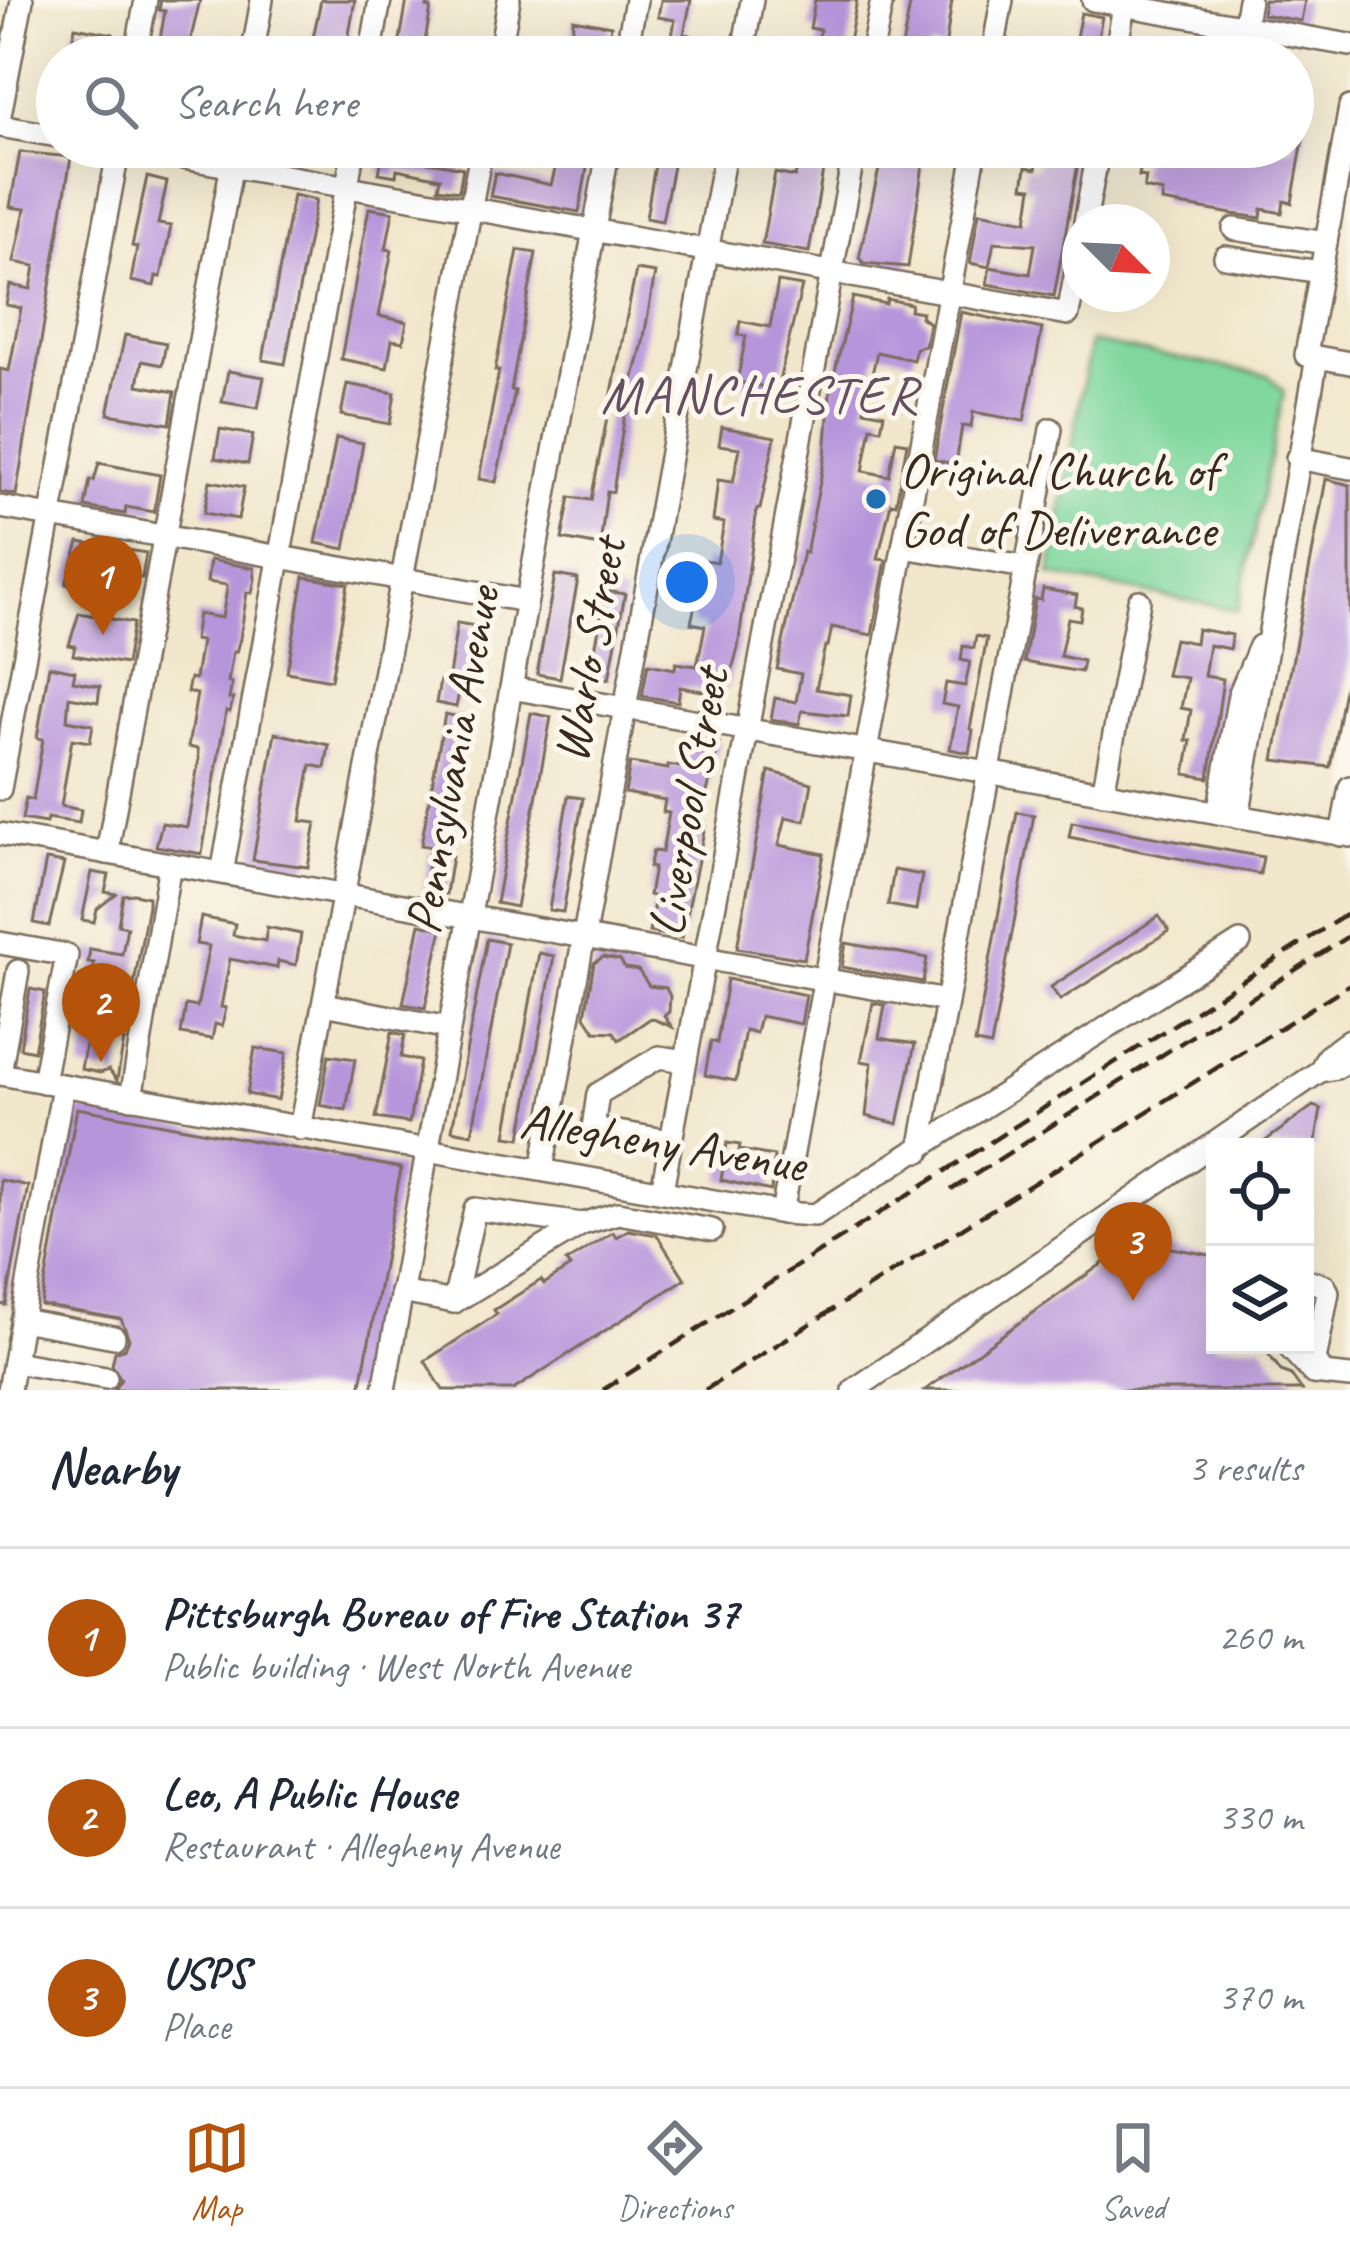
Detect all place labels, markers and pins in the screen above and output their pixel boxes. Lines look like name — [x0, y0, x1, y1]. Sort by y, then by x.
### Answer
place label: Original Church of God of Deliverance — [900, 438, 1229, 561]
marker: Original Church of God of Deliverance — [863, 486, 889, 512]
pin: 1 — [64, 536, 142, 635]
pin: 2 — [62, 963, 140, 1062]
pin: 3 — [1094, 1202, 1172, 1301]

